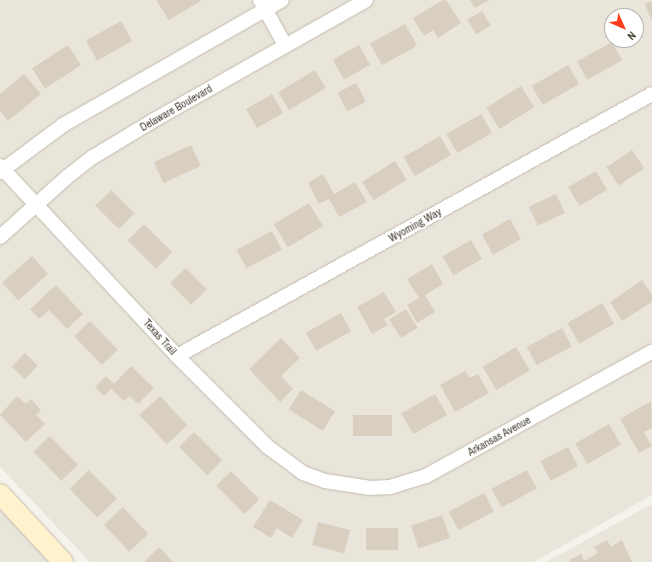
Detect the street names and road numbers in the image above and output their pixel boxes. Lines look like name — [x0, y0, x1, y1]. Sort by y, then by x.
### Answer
street label: Delaware Boulevard — [138, 82, 214, 134]
street label: Wyoming Way — [386, 205, 444, 245]
street label: Texas Trail — [140, 316, 180, 358]
street label: Arkansas Avenue — [465, 413, 533, 459]

